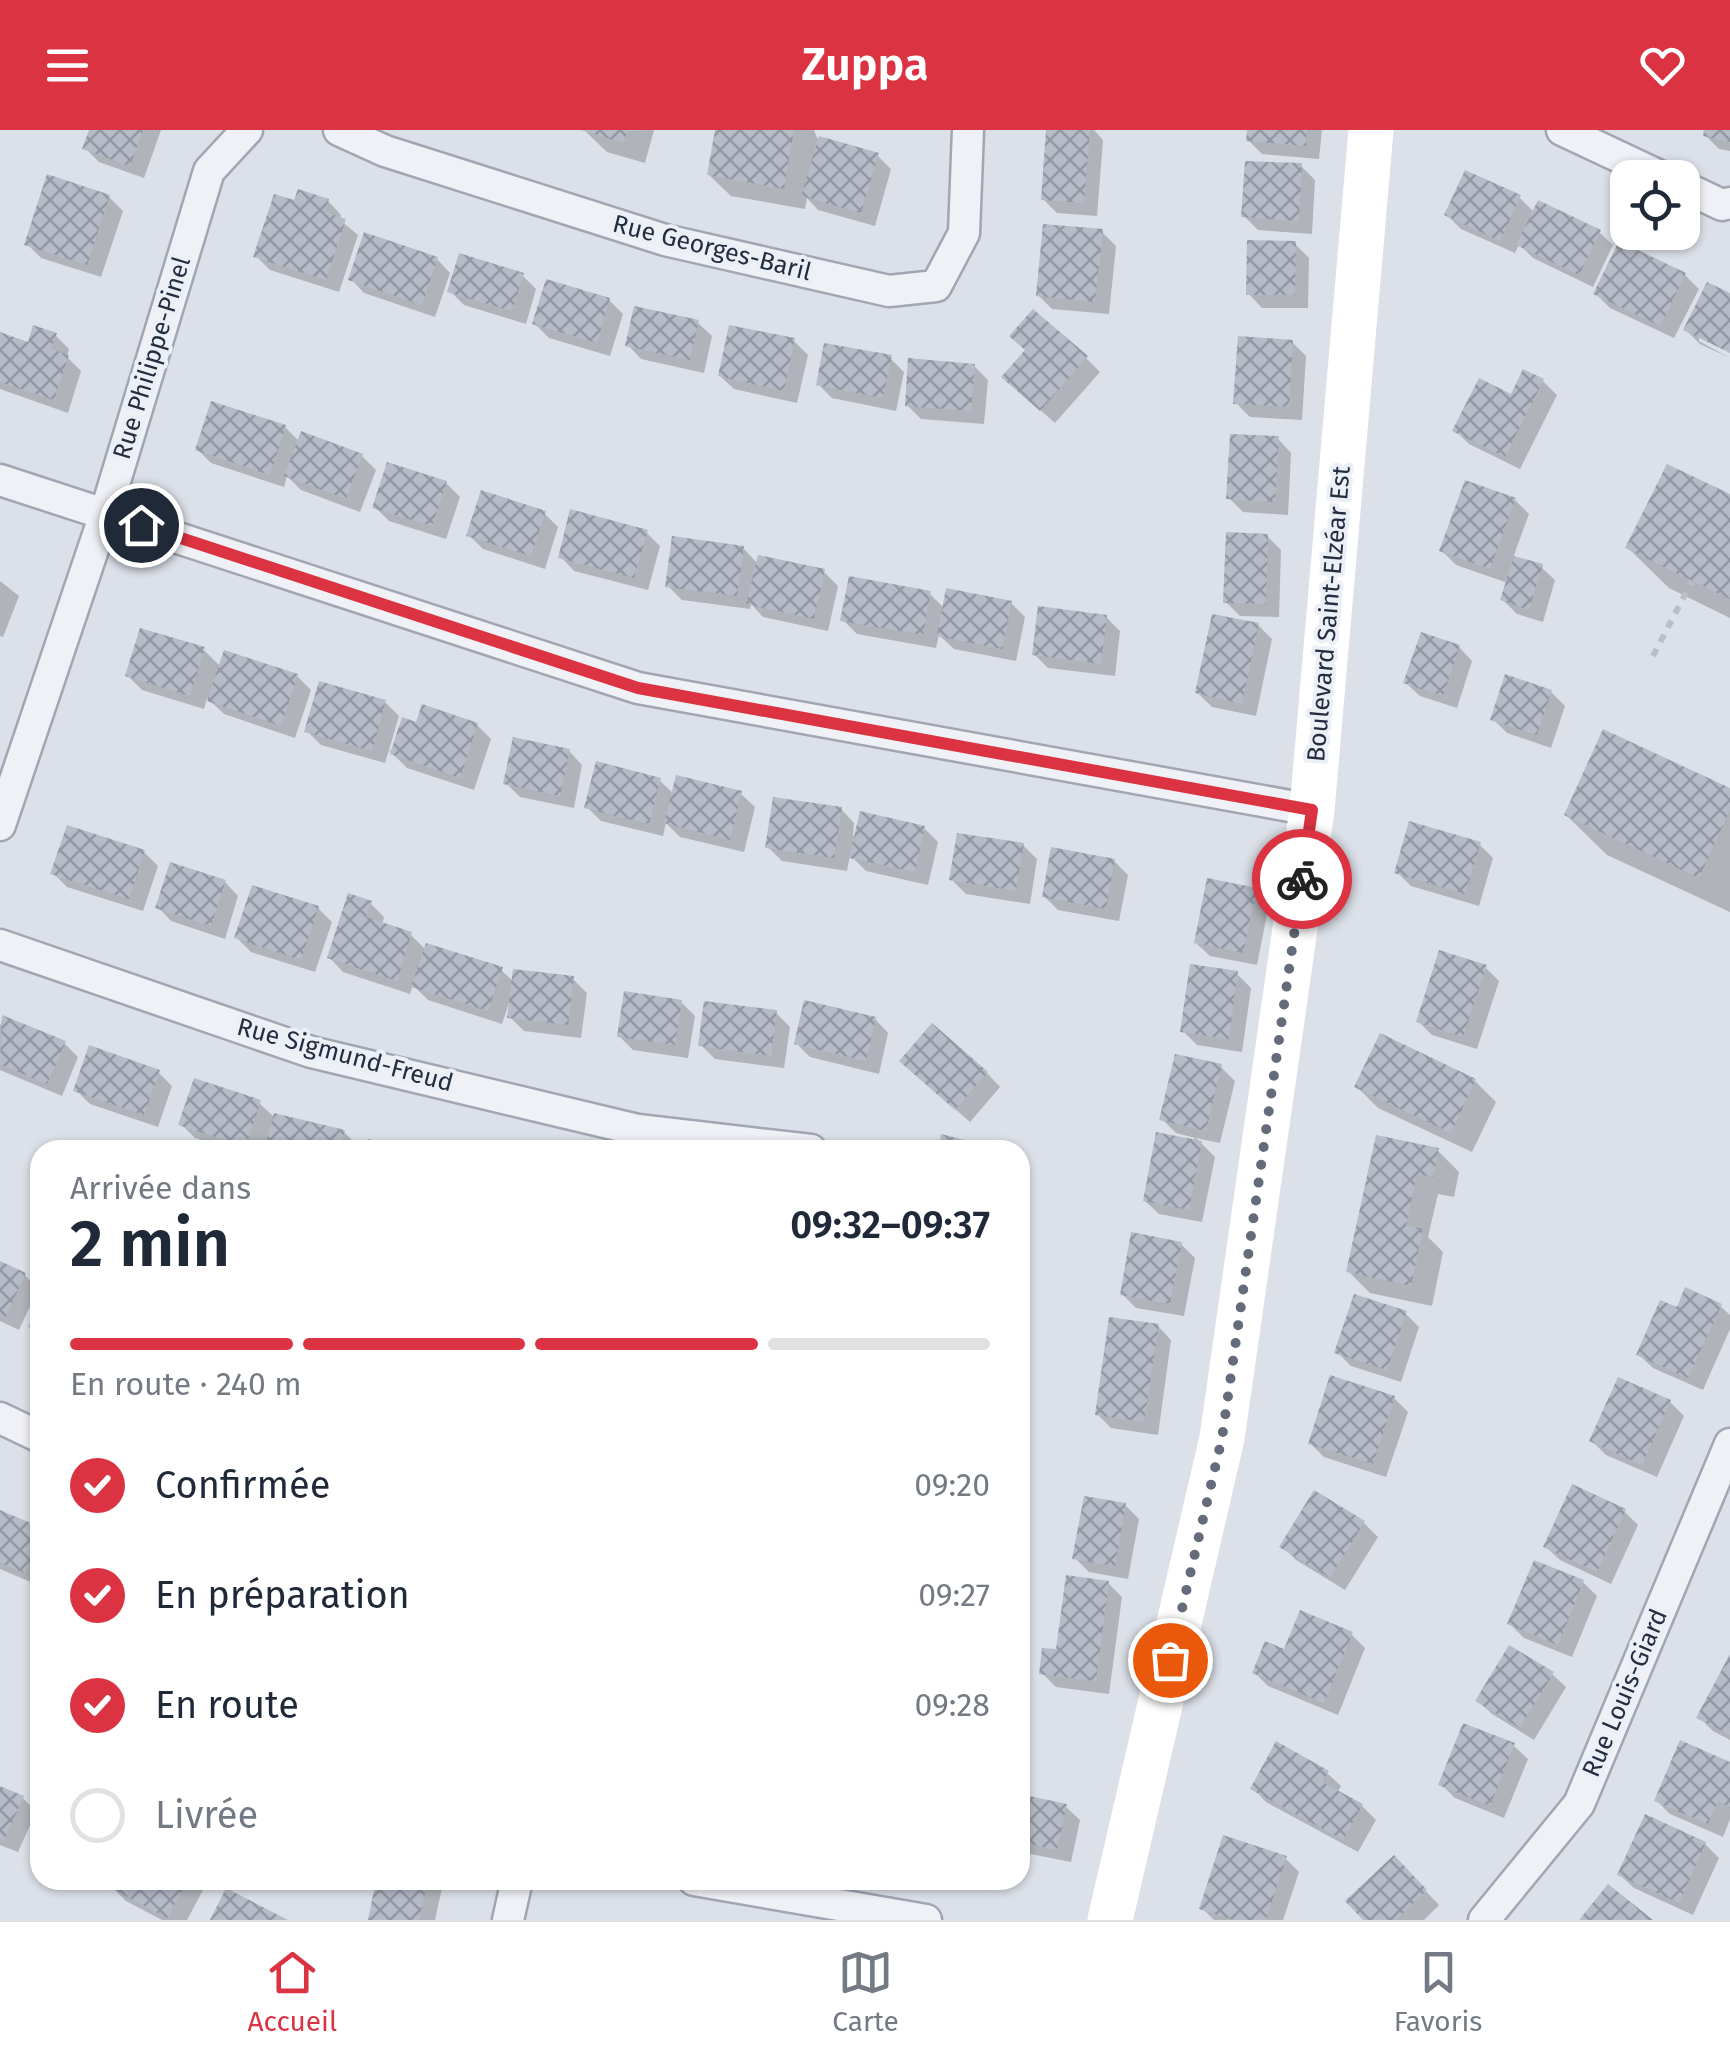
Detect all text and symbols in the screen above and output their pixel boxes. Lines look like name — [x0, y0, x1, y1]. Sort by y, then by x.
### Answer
icon: menu — [40, 38, 95, 93]
text: Zuppa — [801, 38, 929, 92]
icon: heart — [1635, 38, 1690, 93]
map controls — [1610, 160, 1700, 250]
button: locate — [1610, 160, 1700, 250]
street label: Rue Georges-Baril — [610, 209, 814, 287]
street label: Rue Philippe-Pinel — [107, 253, 197, 463]
street label: Boulevard Saint-Elzéar Est — [1301, 464, 1357, 763]
pin — [99, 483, 184, 568]
icon: home — [114, 498, 169, 553]
courier — [1252, 829, 1352, 929]
icon: bike — [1275, 852, 1330, 907]
street label: Rue Sigmund-Freud — [234, 1012, 456, 1098]
text: Arrivée dans — [70, 1169, 251, 1207]
text: 09:32–09:37 — [790, 1202, 990, 1248]
text: 2 min — [70, 1205, 230, 1283]
text: En route · 240 m — [70, 1365, 302, 1403]
icon: check — [70, 1458, 125, 1513]
text: Confirmée — [155, 1462, 331, 1508]
text: 09:20 — [914, 1466, 990, 1504]
icon: check — [70, 1568, 125, 1623]
text: En préparation — [155, 1572, 410, 1618]
text: 09:27 — [918, 1576, 990, 1614]
street label: Rue Louis-Giard — [1576, 1604, 1674, 1782]
pin — [1128, 1618, 1213, 1703]
icon: bag — [1143, 1633, 1198, 1688]
icon: check — [70, 1678, 125, 1733]
text: En route — [155, 1682, 299, 1728]
text: 09:28 — [915, 1686, 990, 1724]
text: Livrée — [155, 1792, 258, 1838]
tab: Accueil — [248, 1945, 337, 2038]
tab: Carte — [832, 1945, 899, 2038]
tab: Favoris — [1394, 1945, 1482, 2038]

